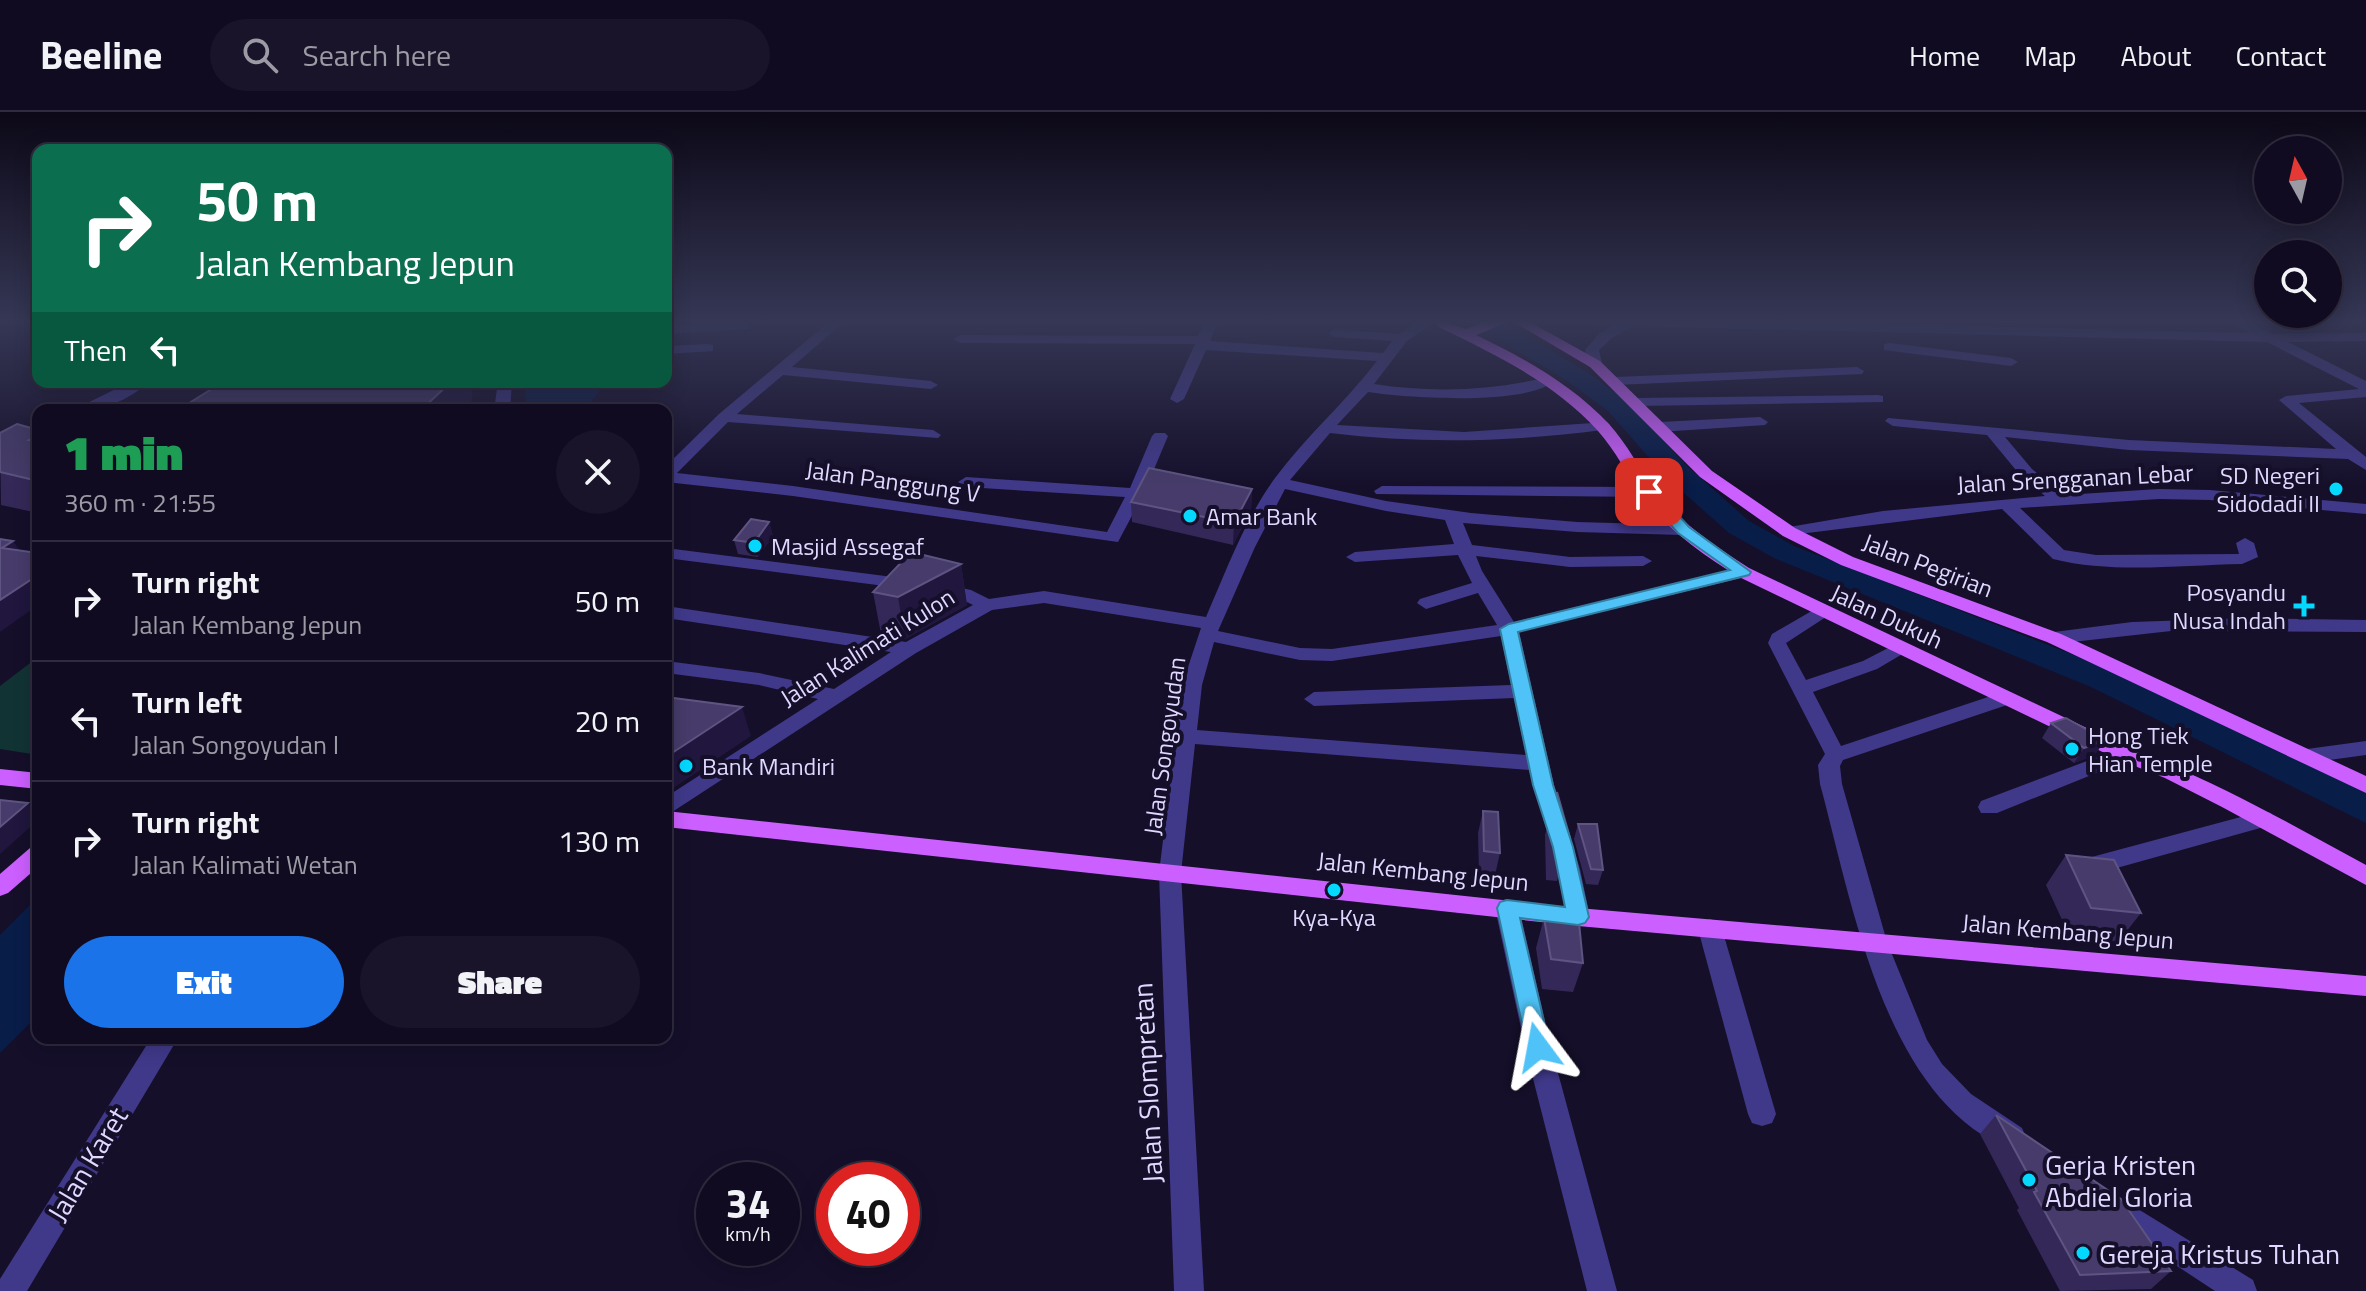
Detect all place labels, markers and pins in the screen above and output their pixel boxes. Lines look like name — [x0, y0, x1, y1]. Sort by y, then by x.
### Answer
place label: SD Negeri Sidodadi II — [2217, 457, 2320, 521]
pin — [1615, 458, 1683, 526]
marker: SD Negeri Sidodadi II — [2327, 480, 2345, 498]
place label: Amar Bank — [1206, 498, 1318, 534]
marker: Amar Bank — [1181, 507, 1199, 525]
place label: Masjid Assegaf — [771, 528, 924, 564]
marker: Masjid Assegaf — [746, 537, 764, 555]
place label: Posyandu Nusa Indah — [2172, 574, 2286, 638]
marker: Posyandu Nusa Indah — [2293, 595, 2315, 617]
place label: Hong Tiek Hian Temple — [2088, 717, 2213, 781]
marker: Hong Tiek Hian Temple — [2063, 740, 2081, 758]
place label: Bank Mandiri — [702, 748, 835, 784]
marker: Bank Mandiri — [677, 757, 695, 775]
marker: Kya-Kya — [1325, 881, 1343, 899]
place label: Kya-Kya — [1292, 899, 1376, 935]
place label: Gerja Kristen Abdiel Gloria — [2045, 1143, 2196, 1218]
marker: Gerja Kristen Abdiel Gloria — [2020, 1171, 2038, 1189]
place label: Gereja Kristus Tuhan — [2099, 1232, 2340, 1275]
marker: Gereja Kristus Tuhan — [2074, 1244, 2092, 1262]

